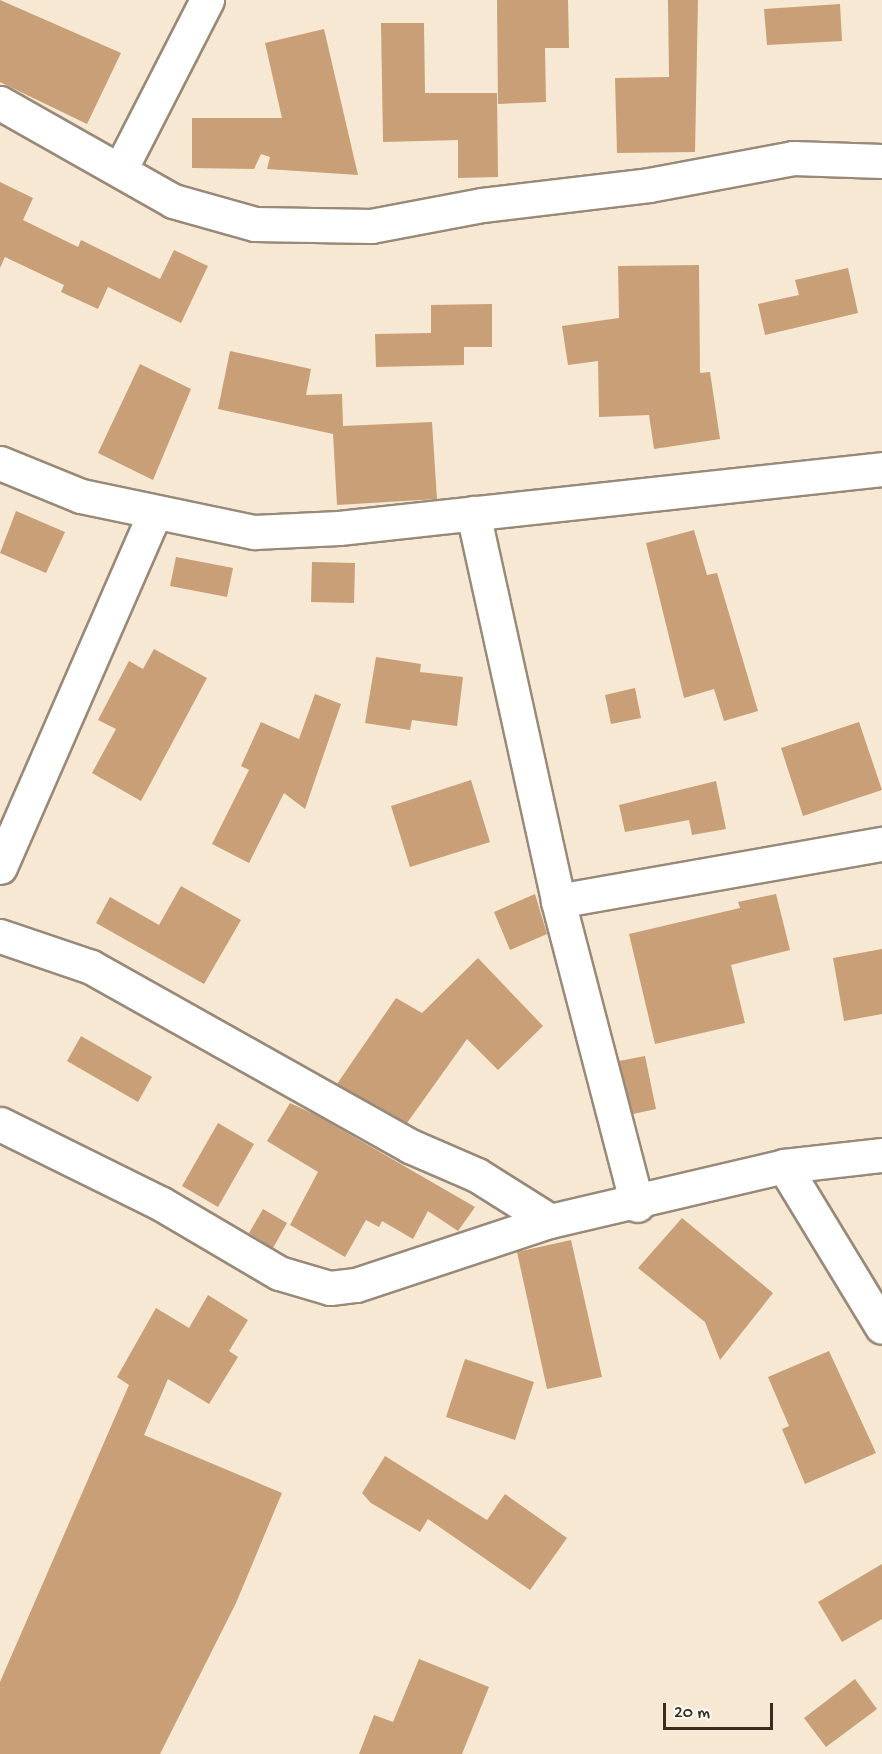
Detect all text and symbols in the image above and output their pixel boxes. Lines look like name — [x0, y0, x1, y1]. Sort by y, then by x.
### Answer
scale bar — [666, 1691, 776, 1729]
text: 20 m — [674, 1703, 710, 1724]

